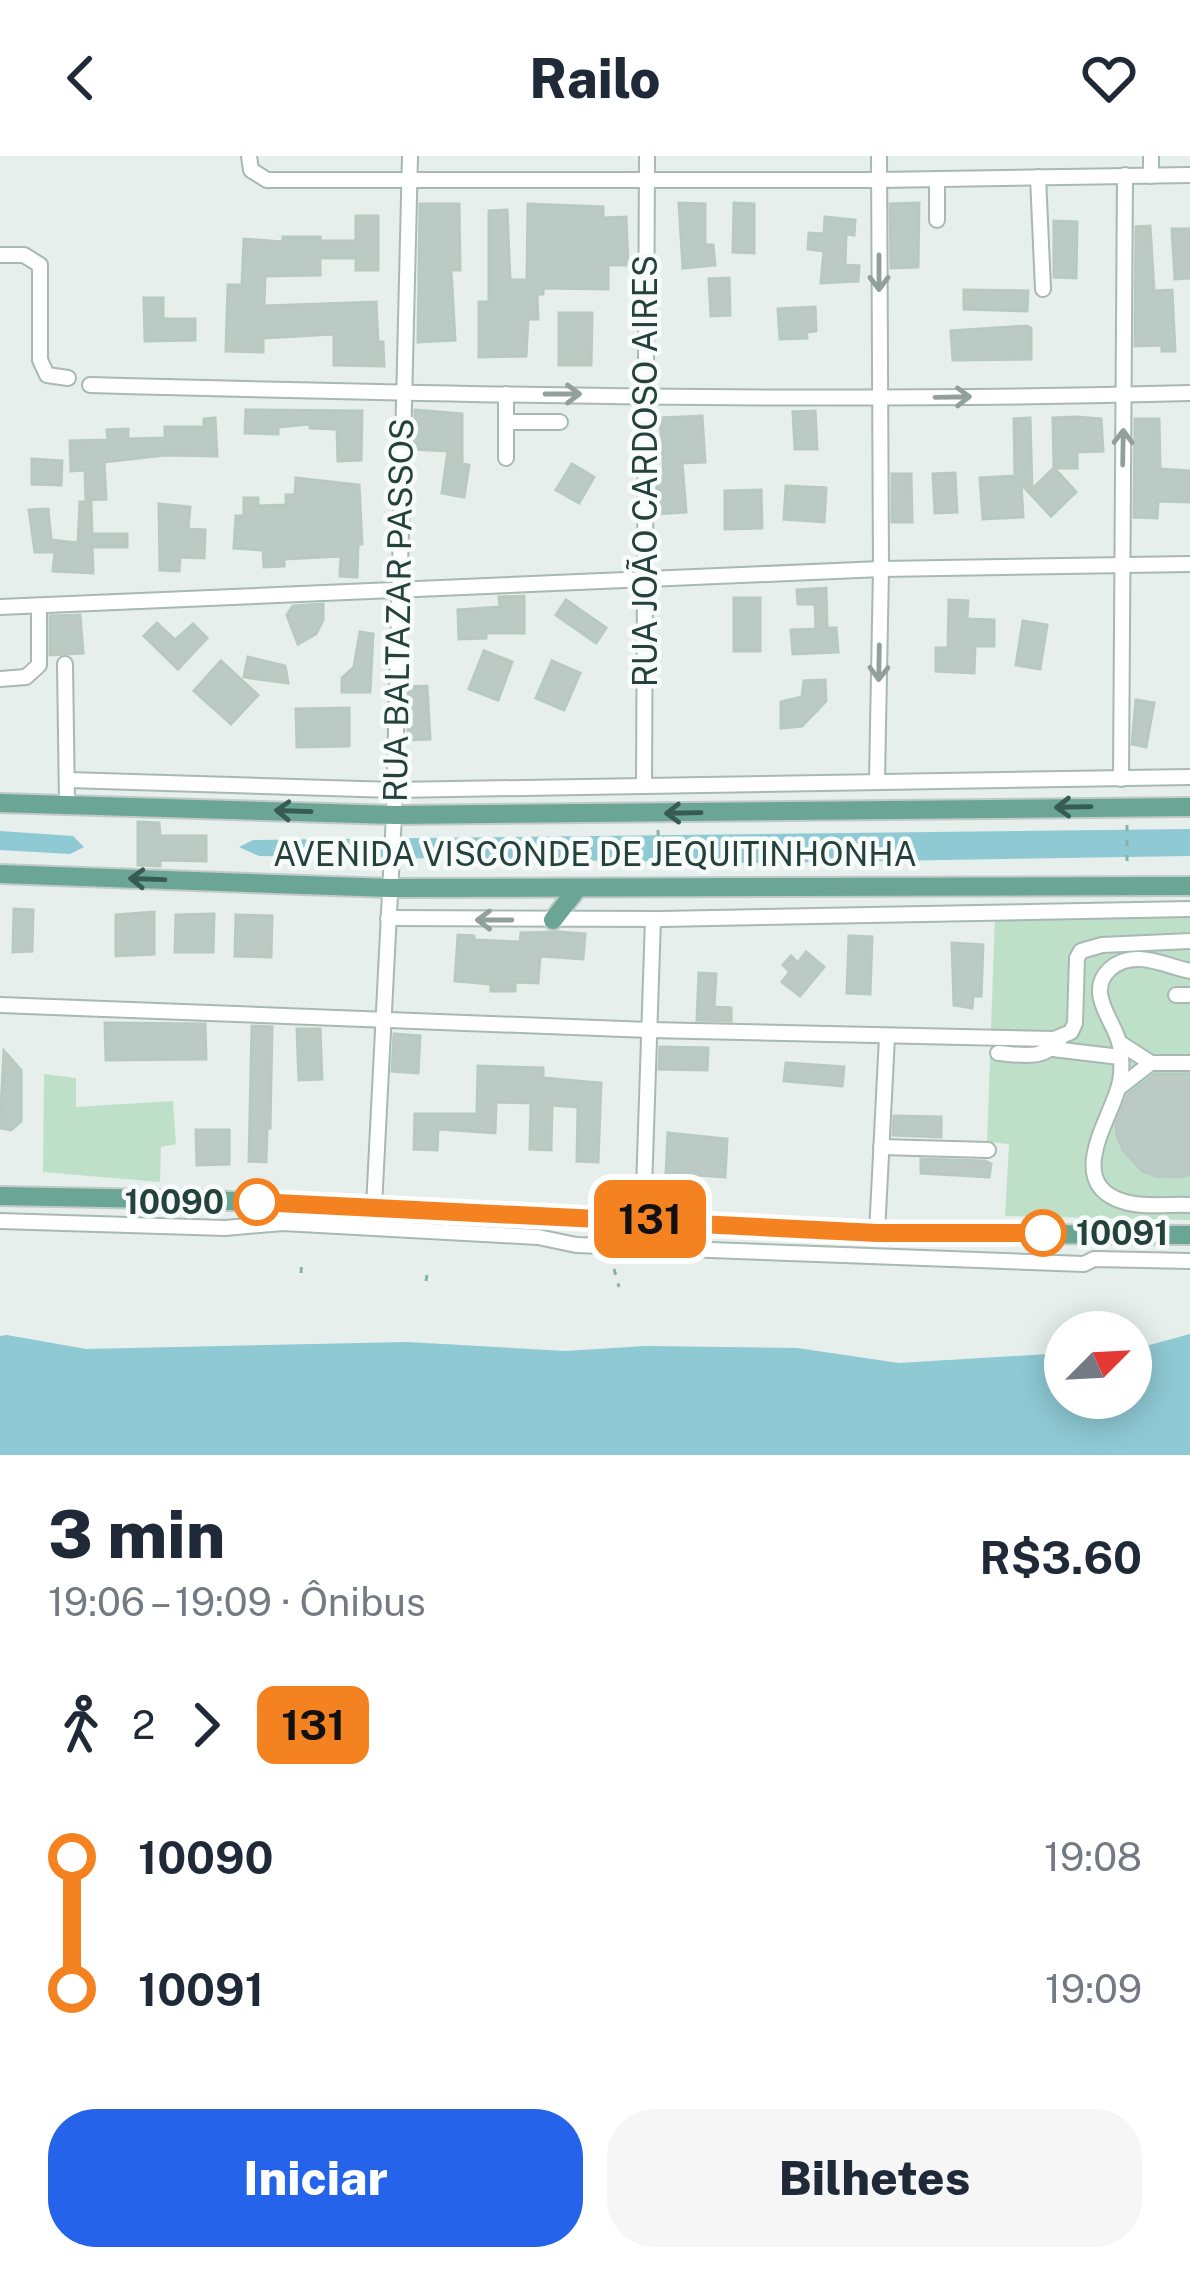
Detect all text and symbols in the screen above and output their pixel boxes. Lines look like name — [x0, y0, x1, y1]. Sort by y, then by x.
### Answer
icon: back — [48, 45, 114, 111]
icon: heart — [1076, 45, 1142, 111]
text: Railo — [529, 47, 661, 110]
one-way arrow — [868, 253, 890, 292]
street label: RUA JOÃO CARDOSO AIRES — [626, 255, 664, 687]
one-way arrow — [543, 383, 582, 405]
one-way arrow — [933, 386, 972, 408]
street label: RUA BALTAZAR PASSOS — [376, 418, 420, 802]
one-way arrow — [1112, 428, 1135, 467]
one-way arrow — [868, 643, 890, 682]
one-way arrow — [1054, 796, 1093, 819]
one-way arrow — [274, 800, 313, 823]
one-way arrow — [664, 802, 703, 824]
street label: AVENIDA VISCONDE DE JEQUITINHONHA — [273, 835, 917, 873]
one-way arrow — [128, 868, 167, 891]
one-way arrow — [475, 909, 514, 931]
marker: 10090 — [235, 1180, 279, 1224]
line badge: 131 — [581, 1180, 719, 1258]
place label: 10090 — [125, 1183, 224, 1221]
text: 131 — [618, 1194, 682, 1243]
marker: 10091 — [1021, 1211, 1065, 1255]
place label: 10091 — [1076, 1214, 1168, 1252]
north arrow — [1044, 1311, 1152, 1419]
map controls — [1044, 1311, 1152, 1419]
text: 3 min — [48, 1495, 225, 1573]
text: R$3.60 — [979, 1531, 1142, 1584]
text: 19:06 – 19:09 · Ônibus — [48, 1579, 426, 1625]
icon: walk — [48, 1692, 114, 1758]
icon: forward — [173, 1692, 239, 1758]
text: 131 — [281, 1700, 345, 1749]
text: 2 — [132, 1702, 155, 1748]
text: 10090 — [138, 1831, 274, 1884]
text: 19:08 — [1044, 1834, 1142, 1880]
text: 10091 — [138, 1963, 264, 2016]
text: 19:09 — [1045, 1966, 1142, 2012]
button: Iniciar — [48, 2109, 583, 2247]
button: Bilhetes — [607, 2109, 1142, 2247]

